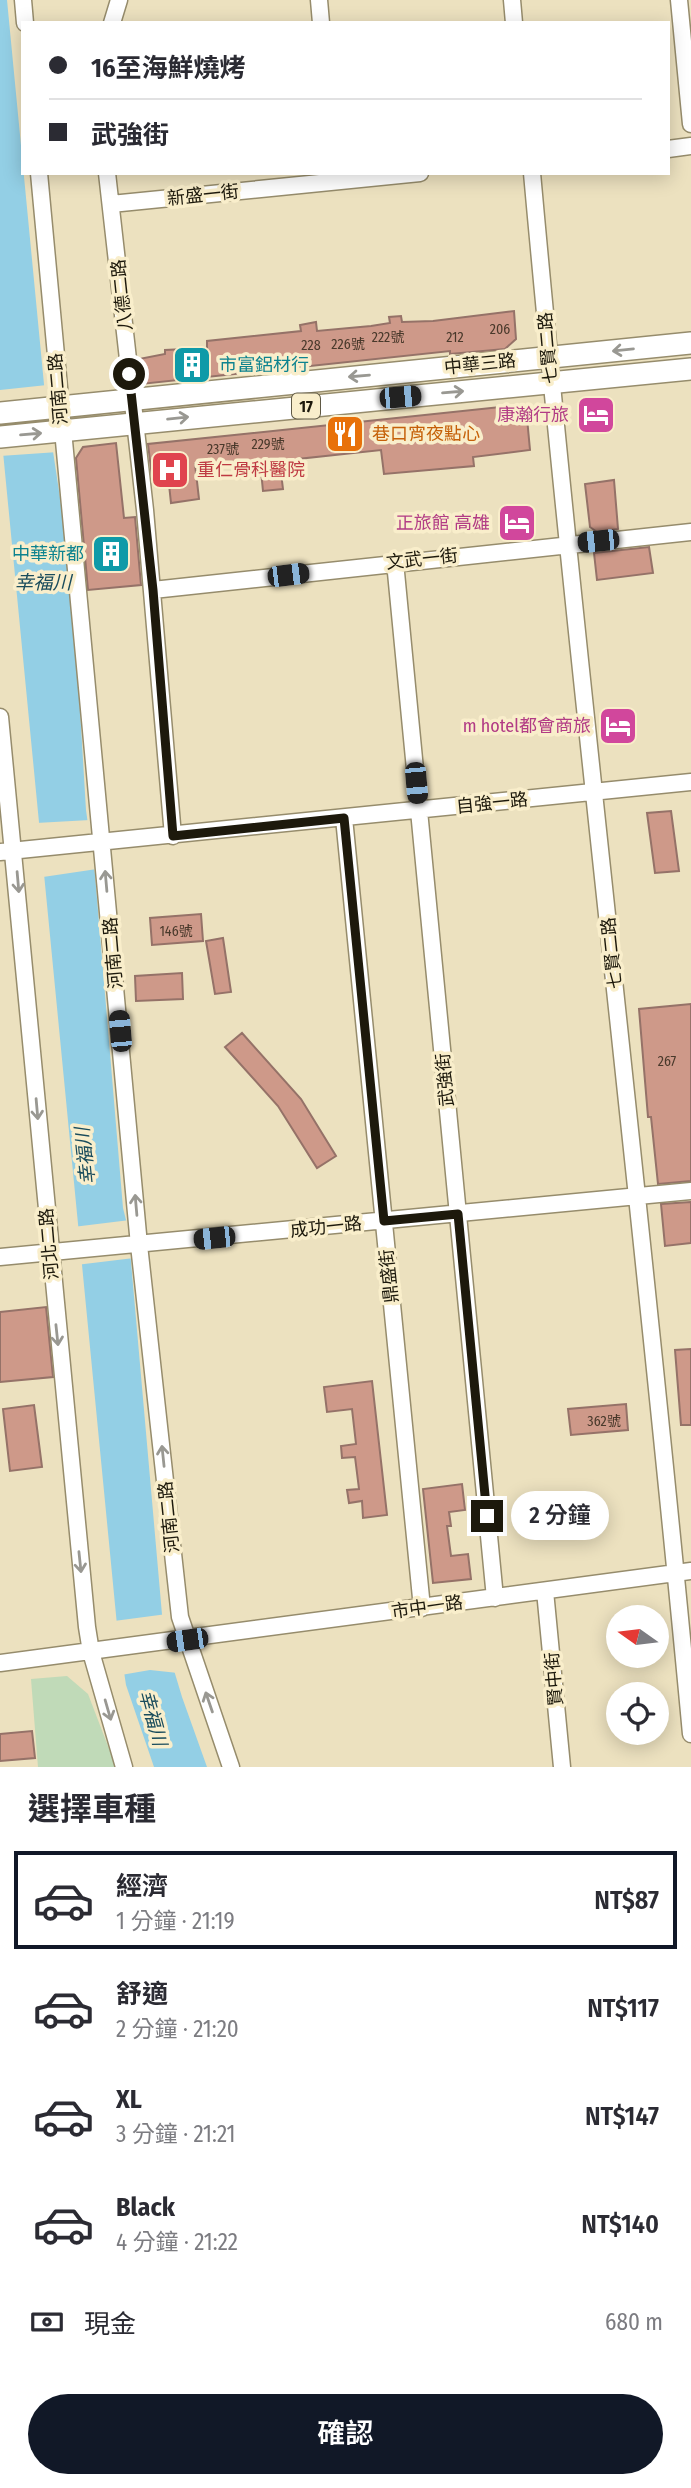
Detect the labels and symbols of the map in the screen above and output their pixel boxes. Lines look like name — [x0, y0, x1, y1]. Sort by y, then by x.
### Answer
street label: 新盛一街 — [166, 180, 240, 210]
street label: 八德二路 — [107, 258, 137, 332]
street label: 七賢二路 — [534, 311, 562, 385]
house number: 206 — [490, 321, 510, 338]
house number: 222號 — [372, 329, 404, 346]
house number: 212 — [446, 329, 464, 346]
house number: 226號 — [331, 336, 365, 353]
house number: 228 — [301, 337, 321, 354]
building icon: 市富鋁材行 — [171, 344, 213, 386]
one-way arrow — [612, 344, 635, 357]
street label: 中華三路 — [443, 349, 517, 379]
street label: 河南二路 — [44, 352, 72, 426]
place label: 市富鋁材行 — [219, 354, 309, 376]
route start — [113, 358, 145, 390]
one-way arrow — [348, 370, 371, 383]
car — [379, 385, 422, 409]
one-way arrow — [441, 385, 464, 398]
road number: 17 — [292, 394, 320, 418]
hotel icon: 康瀚行旅 — [575, 394, 617, 436]
place label: 康瀚行旅 — [497, 404, 569, 426]
one-way arrow — [166, 411, 189, 424]
restaurant icon: 巷口宵夜點心 — [324, 413, 366, 455]
place label: 巷口宵夜點心 — [372, 423, 480, 445]
one-way arrow — [19, 427, 42, 440]
house number: 229號 — [251, 436, 285, 453]
house number: 237號 — [207, 441, 239, 458]
hospital icon: 重仁骨科醫院 — [149, 449, 191, 491]
place label: 重仁骨科醫院 — [197, 459, 305, 481]
hotel icon: 正旅館 高雄 — [496, 502, 538, 544]
place label: 正旅館 高雄 — [396, 512, 490, 534]
car — [577, 528, 620, 554]
building icon: 中華新都 — [90, 533, 132, 575]
place label: 中華新都 — [12, 543, 84, 565]
street label: 文武一街 — [385, 544, 459, 574]
car — [266, 562, 311, 588]
water label: 幸福川 — [14, 571, 73, 594]
hotel icon: m hotel都會商旅 — [597, 705, 639, 747]
place label: m hotel都會商旅 — [463, 715, 591, 737]
car — [404, 761, 429, 805]
street label: 自強一路 — [455, 788, 529, 818]
one-way arrow — [12, 870, 25, 893]
one-way arrow — [100, 870, 113, 893]
street label: 河南二路 — [99, 916, 127, 990]
street label: 七賢二路 — [597, 916, 627, 990]
house number: 146號 — [159, 923, 193, 940]
car — [108, 1009, 133, 1053]
street label: 武強街 — [432, 1052, 458, 1108]
house number: 267 — [658, 1053, 677, 1070]
one-way arrow — [31, 1097, 44, 1120]
water label: 幸福川 — [70, 1124, 99, 1186]
one-way arrow — [129, 1195, 142, 1217]
street label: 河北二路 — [35, 1207, 63, 1281]
street label: 成功一路 — [289, 1212, 363, 1242]
car — [193, 1225, 236, 1251]
street label: 鼎盛街 — [375, 1248, 403, 1304]
one-way arrow — [51, 1323, 64, 1346]
house number: 362號 — [587, 1413, 621, 1430]
one-way arrow — [156, 1445, 169, 1468]
street label: 河南二路 — [154, 1480, 184, 1554]
callout: 2 分鐘 — [512, 1492, 610, 1540]
route end — [471, 1500, 503, 1532]
one-way arrow — [74, 1550, 87, 1572]
street label: 市中一路 — [390, 1591, 464, 1623]
north arrow — [606, 1605, 668, 1668]
car — [165, 1627, 210, 1653]
street label: 賢中街 — [541, 1651, 567, 1707]
water label: 幸福川 — [135, 1687, 172, 1750]
one-way arrow — [202, 1692, 214, 1714]
one-way arrow — [102, 1698, 115, 1720]

